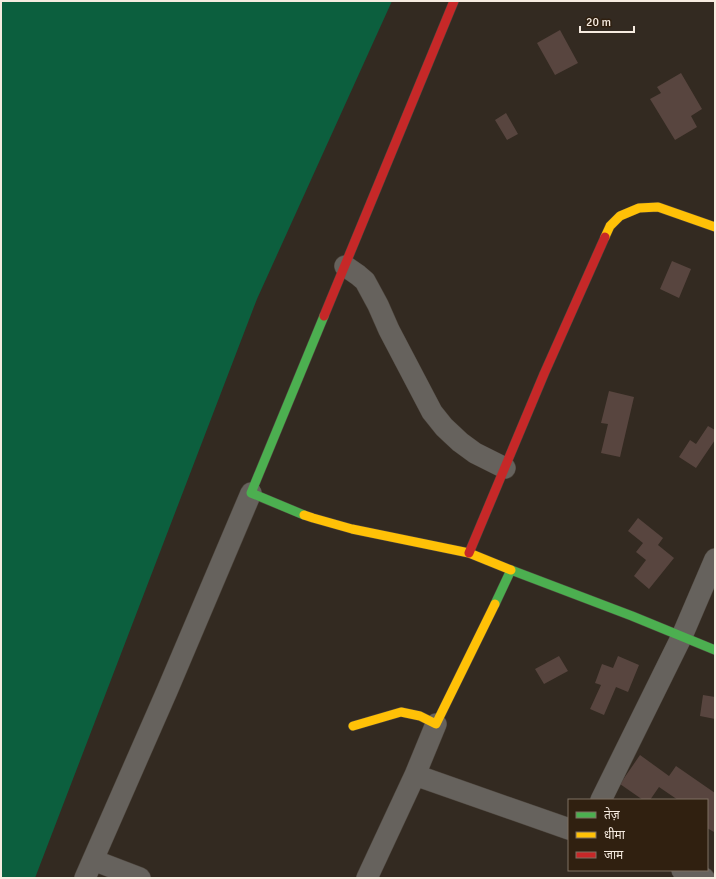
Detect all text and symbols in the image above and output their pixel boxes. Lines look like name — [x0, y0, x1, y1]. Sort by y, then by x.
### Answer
scale bar — [580, 8, 634, 34]
text: 20 m — [586, 15, 611, 30]
legend — [568, 799, 708, 871]
text: तेज़ — [604, 807, 621, 823]
text: धीमा — [604, 827, 626, 843]
text: जाम — [604, 848, 624, 863]

